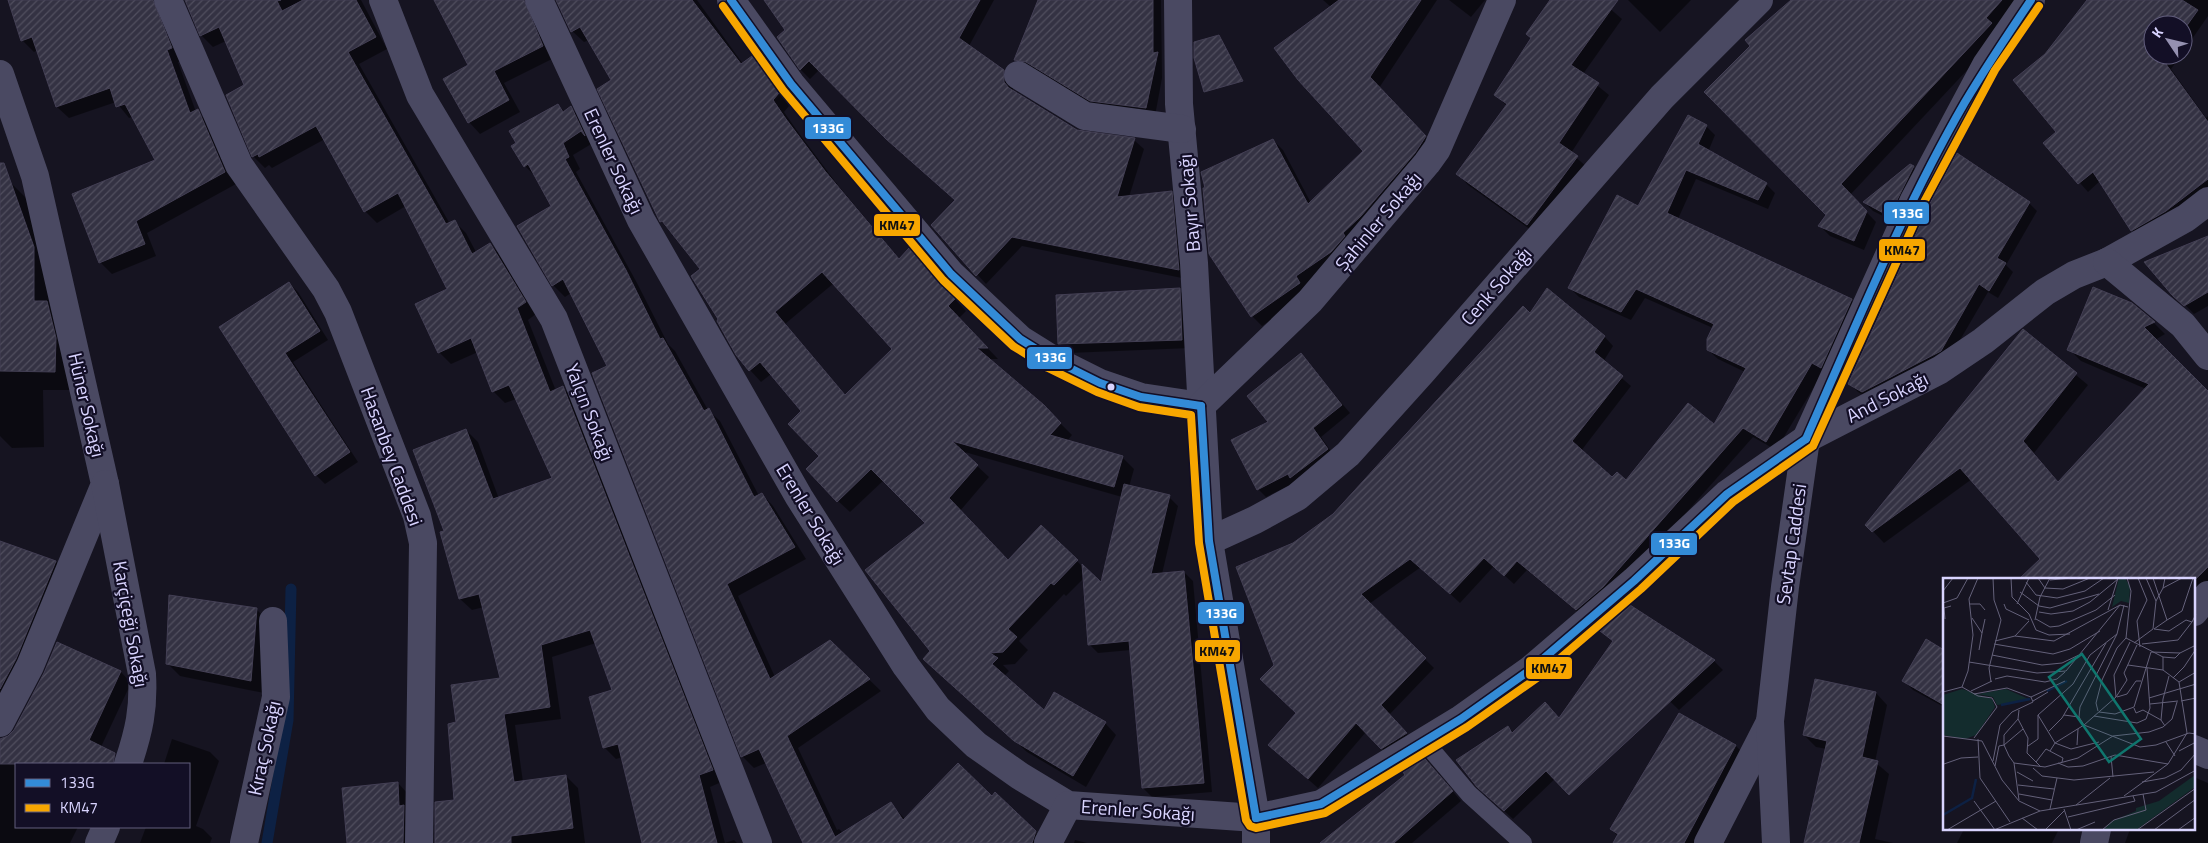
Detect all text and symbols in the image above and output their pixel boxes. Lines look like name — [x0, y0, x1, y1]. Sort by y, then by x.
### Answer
north arrow — [2143, 15, 2193, 65]
text: K — [2146, 22, 2168, 42]
street label: Erenler Sokağı — [577, 103, 652, 219]
line badge: 133G — [804, 116, 852, 140]
text: 133G — [812, 117, 844, 138]
street label: Bayır Sokağı — [1170, 153, 1207, 253]
street label: Şahinler Sokağı — [1327, 165, 1428, 277]
line badge: 133G — [1883, 201, 1930, 225]
text: 133G — [1891, 202, 1923, 223]
line badge: KM47 — [873, 213, 921, 237]
text: KM47 — [879, 214, 915, 235]
line badge: KM47 — [1878, 238, 1926, 262]
text: KM47 — [1884, 239, 1920, 260]
street label: Cenk Sokağı — [1453, 240, 1538, 331]
line badge: 133G — [1026, 346, 1073, 370]
text: 133G — [1034, 346, 1066, 367]
street label: Hüner Sokağı — [61, 350, 114, 460]
street label: Yalçın Sokağı — [559, 359, 622, 465]
street label: And Sokağı — [1841, 364, 1933, 430]
street label: Hasanbey Caddesi — [354, 382, 431, 529]
unlabelled marker — [1106, 382, 1116, 392]
street label: Erenler Sokağı — [770, 457, 853, 570]
street label: Sevtap Caddesi — [1768, 482, 1813, 606]
line badge: 133G — [1650, 532, 1698, 556]
text: 133G — [1658, 532, 1690, 553]
street label: Karçiçeği Sokağı — [106, 558, 157, 689]
inset map — [1943, 578, 2196, 830]
line badge: 133G — [1197, 601, 1245, 625]
text: 133G — [1205, 602, 1237, 623]
line badge: KM47 — [1194, 639, 1241, 663]
text: KM47 — [1199, 640, 1235, 661]
line badge: KM47 — [1525, 656, 1573, 680]
text: KM47 — [1531, 657, 1567, 678]
street label: Kıraç Sokağı — [239, 698, 288, 798]
legend — [15, 763, 190, 828]
text: 133G — [60, 771, 94, 794]
street label: Erenler Sokağı — [1080, 791, 1196, 828]
text: KM47 — [60, 796, 98, 819]

